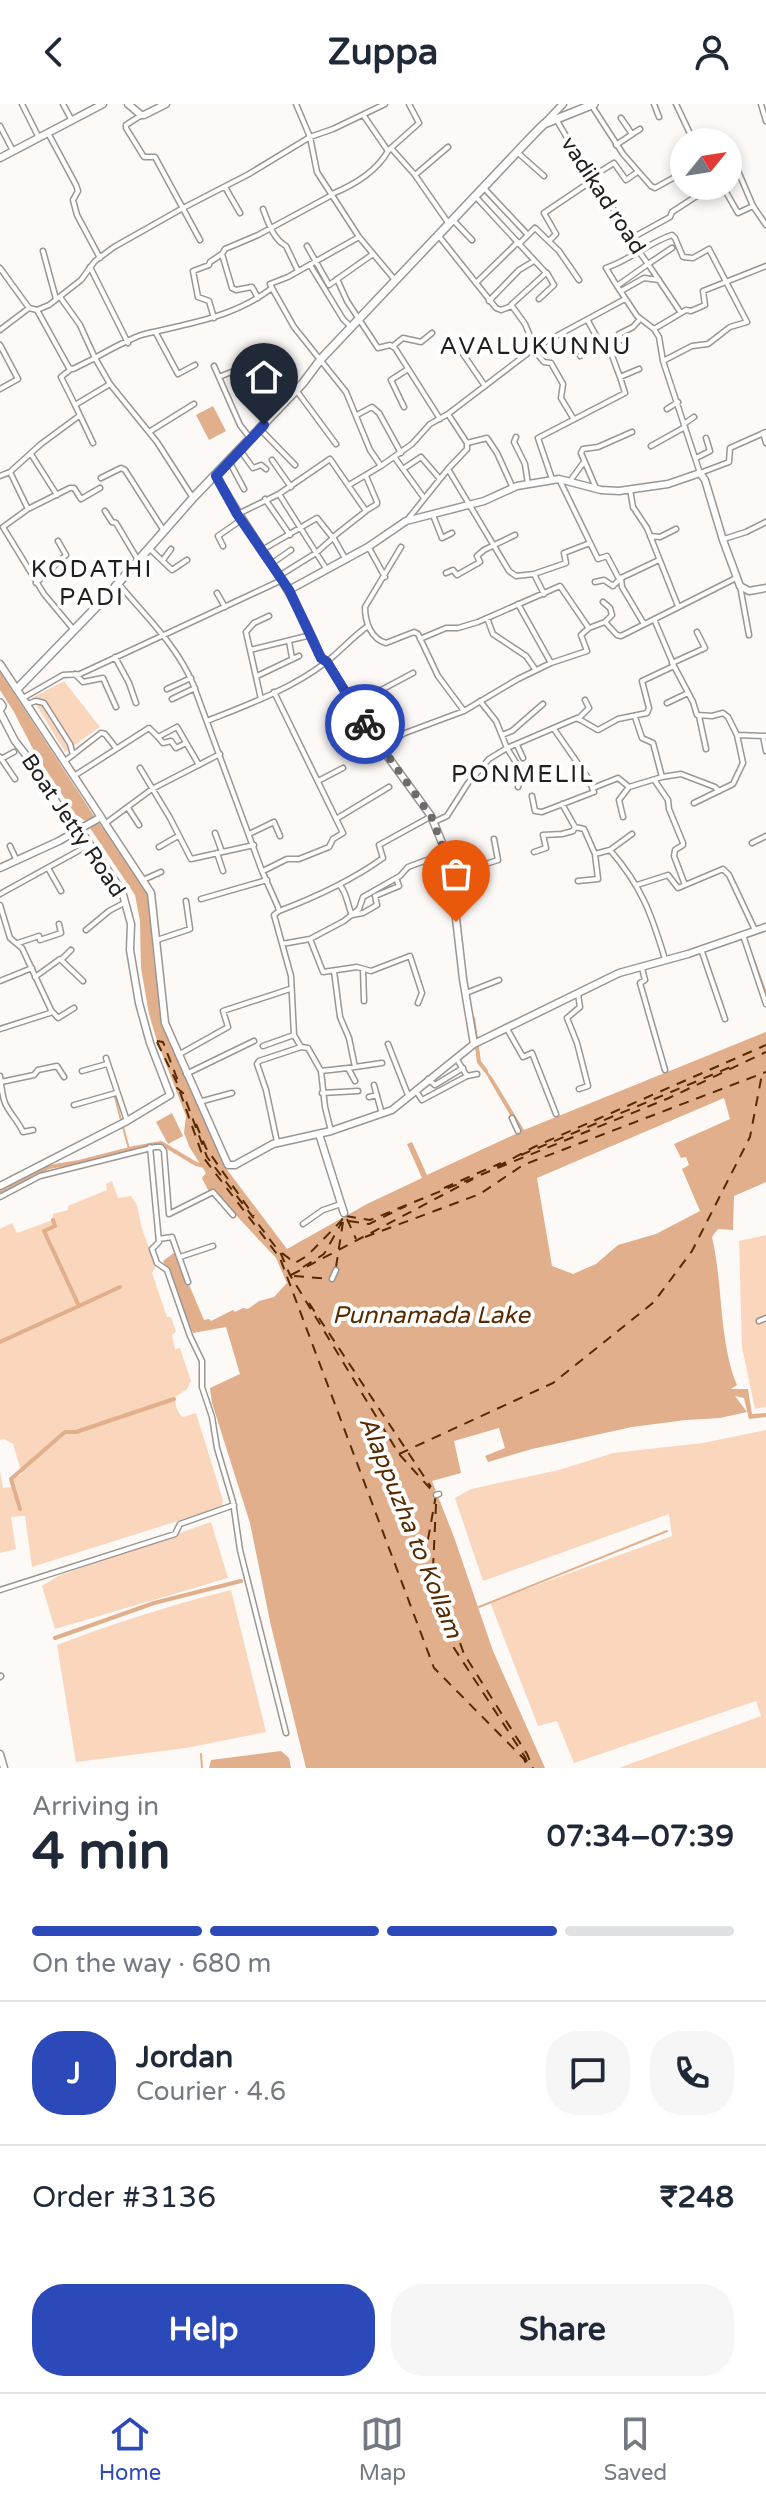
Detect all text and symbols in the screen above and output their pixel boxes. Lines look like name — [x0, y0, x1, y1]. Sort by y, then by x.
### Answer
icon: back — [32, 30, 76, 74]
icon: person — [690, 30, 734, 74]
text: Zuppa — [328, 31, 438, 74]
north arrow — [670, 128, 742, 200]
map controls — [670, 128, 742, 200]
street label: vadikad road — [556, 132, 651, 259]
district label: AVALUKUNNU — [440, 332, 632, 361]
pin — [230, 343, 298, 425]
icon: home — [242, 355, 286, 399]
district label: KODATHI PADI — [31, 555, 153, 612]
courier — [325, 684, 405, 764]
icon: bike — [343, 702, 387, 746]
street label: Boat Jetty Road — [16, 749, 131, 902]
district label: PONMELIL — [451, 760, 595, 789]
pin — [422, 840, 490, 922]
icon: bag — [434, 852, 478, 896]
water label: Punnamada Lake — [332, 1301, 531, 1330]
water label: Alappuzha to Kollam — [353, 1412, 469, 1643]
text: Arriving in — [32, 1791, 159, 1822]
text: 07:34–07:39 — [547, 1818, 734, 1855]
text: 4 min — [32, 1820, 171, 1883]
text: On the way · 680 m — [32, 1948, 271, 1979]
button: chat — [546, 2031, 630, 2115]
button: phone — [650, 2031, 734, 2115]
text: Jordan — [136, 2039, 233, 2076]
text: J — [67, 2055, 81, 2092]
text: Courier · 4.6 — [136, 2076, 286, 2107]
text: Order #3136 — [32, 2179, 216, 2216]
text: ₹248 — [660, 2179, 734, 2216]
button: Help — [32, 2284, 375, 2376]
button: Share — [391, 2284, 734, 2376]
tab: Home — [99, 2412, 161, 2486]
tab: Map — [359, 2412, 406, 2486]
tab: Saved — [604, 2412, 667, 2486]

